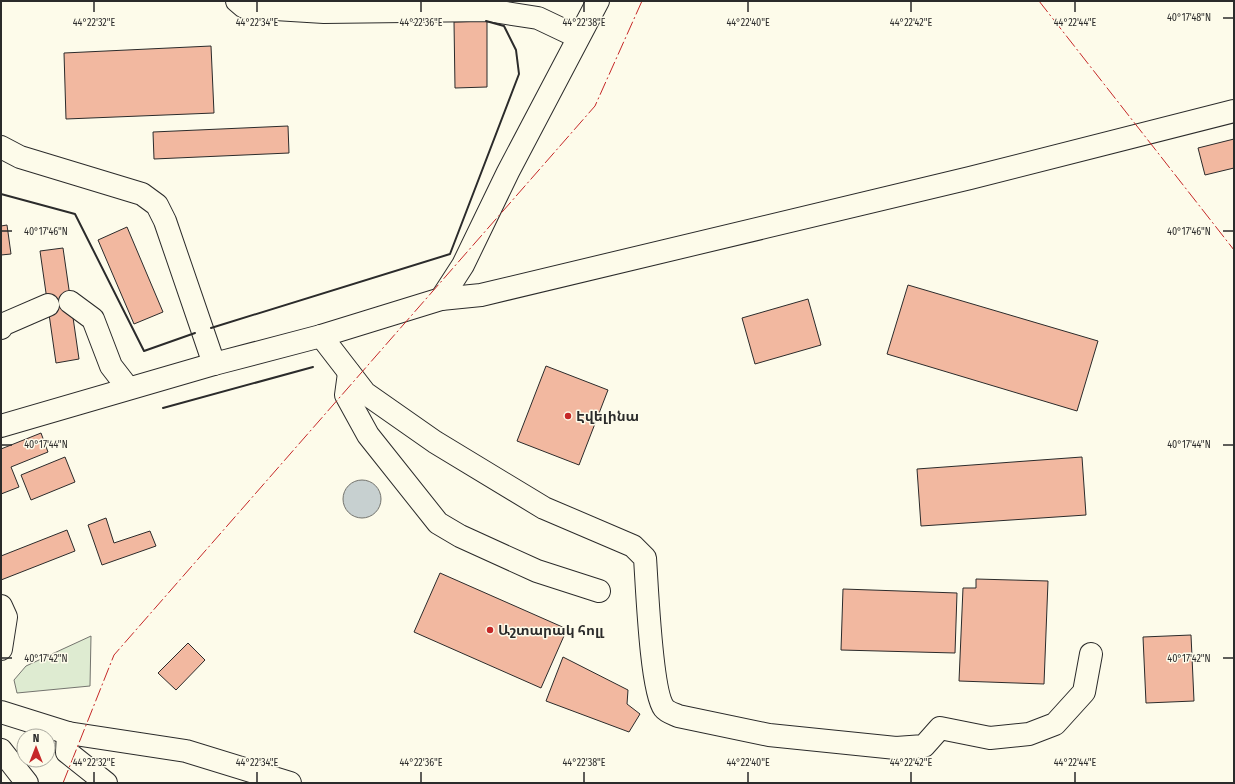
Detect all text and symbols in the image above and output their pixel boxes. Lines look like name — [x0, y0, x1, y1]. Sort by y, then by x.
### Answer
text: 40°17'48"N — [1167, 12, 1211, 24]
text: 44°22'32"E — [73, 17, 116, 29]
text: 44°22'34"E — [236, 17, 279, 29]
text: 44°22'36"E — [400, 17, 443, 29]
text: 44°22'38"E — [562, 17, 606, 29]
text: 44°22'40"E — [726, 17, 770, 29]
text: 44°22'42"E — [890, 17, 933, 29]
text: 44°22'44"E — [1054, 17, 1097, 29]
text: 40°17'46"N — [24, 226, 68, 238]
text: 40°17'46"N — [1167, 226, 1211, 238]
place label: Էվելինա — [576, 408, 639, 425]
marker: Էվելինա — [563, 411, 573, 421]
text: 40°17'44"N — [24, 439, 68, 451]
text: 40°17'44"N — [1167, 439, 1211, 451]
place label: Աշտարակ հոլլ — [498, 622, 605, 639]
marker: Աշտարակ հոլլ — [485, 625, 495, 635]
text: 40°17'42"N — [24, 653, 68, 665]
text: 40°17'42"N — [1167, 653, 1211, 665]
north arrow — [16, 728, 56, 768]
text: N — [33, 732, 39, 745]
text: 44°22'32"E — [73, 757, 116, 769]
text: 44°22'34"E — [236, 757, 279, 769]
text: 44°22'36"E — [400, 757, 443, 769]
text: 44°22'38"E — [562, 757, 606, 769]
text: 44°22'40"E — [726, 757, 770, 769]
text: 44°22'42"E — [890, 757, 933, 769]
text: 44°22'44"E — [1054, 757, 1097, 769]

